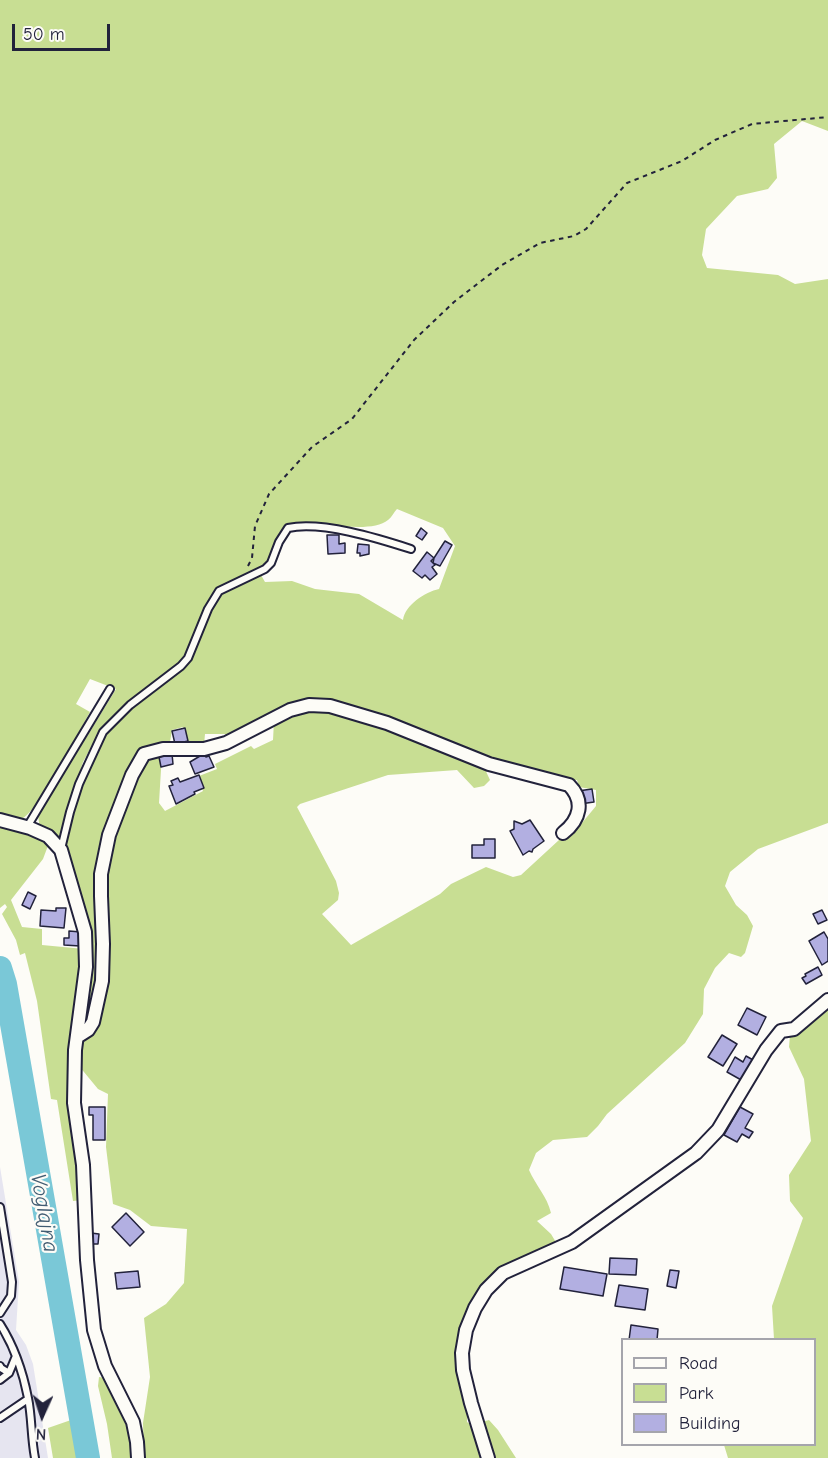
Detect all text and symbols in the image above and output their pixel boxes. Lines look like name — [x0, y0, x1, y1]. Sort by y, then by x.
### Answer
scale bar — [15, 12, 112, 50]
text: 50 m — [23, 24, 65, 45]
water label: Voglajna — [24, 1172, 64, 1254]
legend — [621, 1338, 816, 1446]
text: Road — [679, 1353, 718, 1374]
text: Park — [679, 1383, 713, 1404]
north arrow — [12, 1386, 72, 1446]
text: Building — [679, 1413, 741, 1434]
text: N — [35, 1425, 47, 1443]

